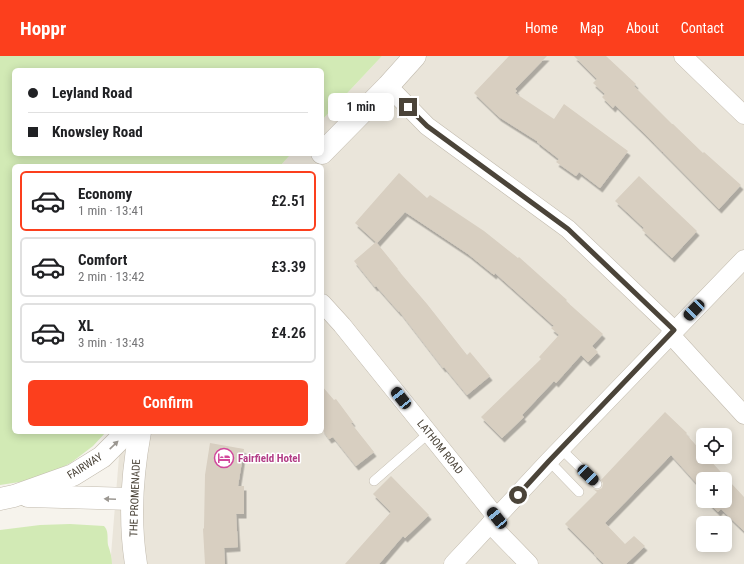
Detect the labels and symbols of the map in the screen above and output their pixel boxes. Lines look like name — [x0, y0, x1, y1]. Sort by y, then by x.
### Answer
callout: 1 min — [328, 93, 394, 121]
route end — [399, 98, 417, 116]
car — [681, 297, 707, 323]
car — [389, 385, 413, 411]
street label: LATHOM ROAD — [414, 417, 466, 477]
one-way arrow — [109, 440, 119, 450]
hotel icon: Fairfield Hotel — [213, 447, 235, 469]
street label: FAIRWAY — [65, 450, 105, 482]
place label: Fairfield Hotel — [238, 452, 301, 465]
street label: THE PROMENADE — [127, 458, 143, 537]
car — [575, 462, 601, 488]
route start — [509, 486, 527, 504]
one-way arrow — [103, 496, 116, 502]
car — [485, 505, 509, 531]

